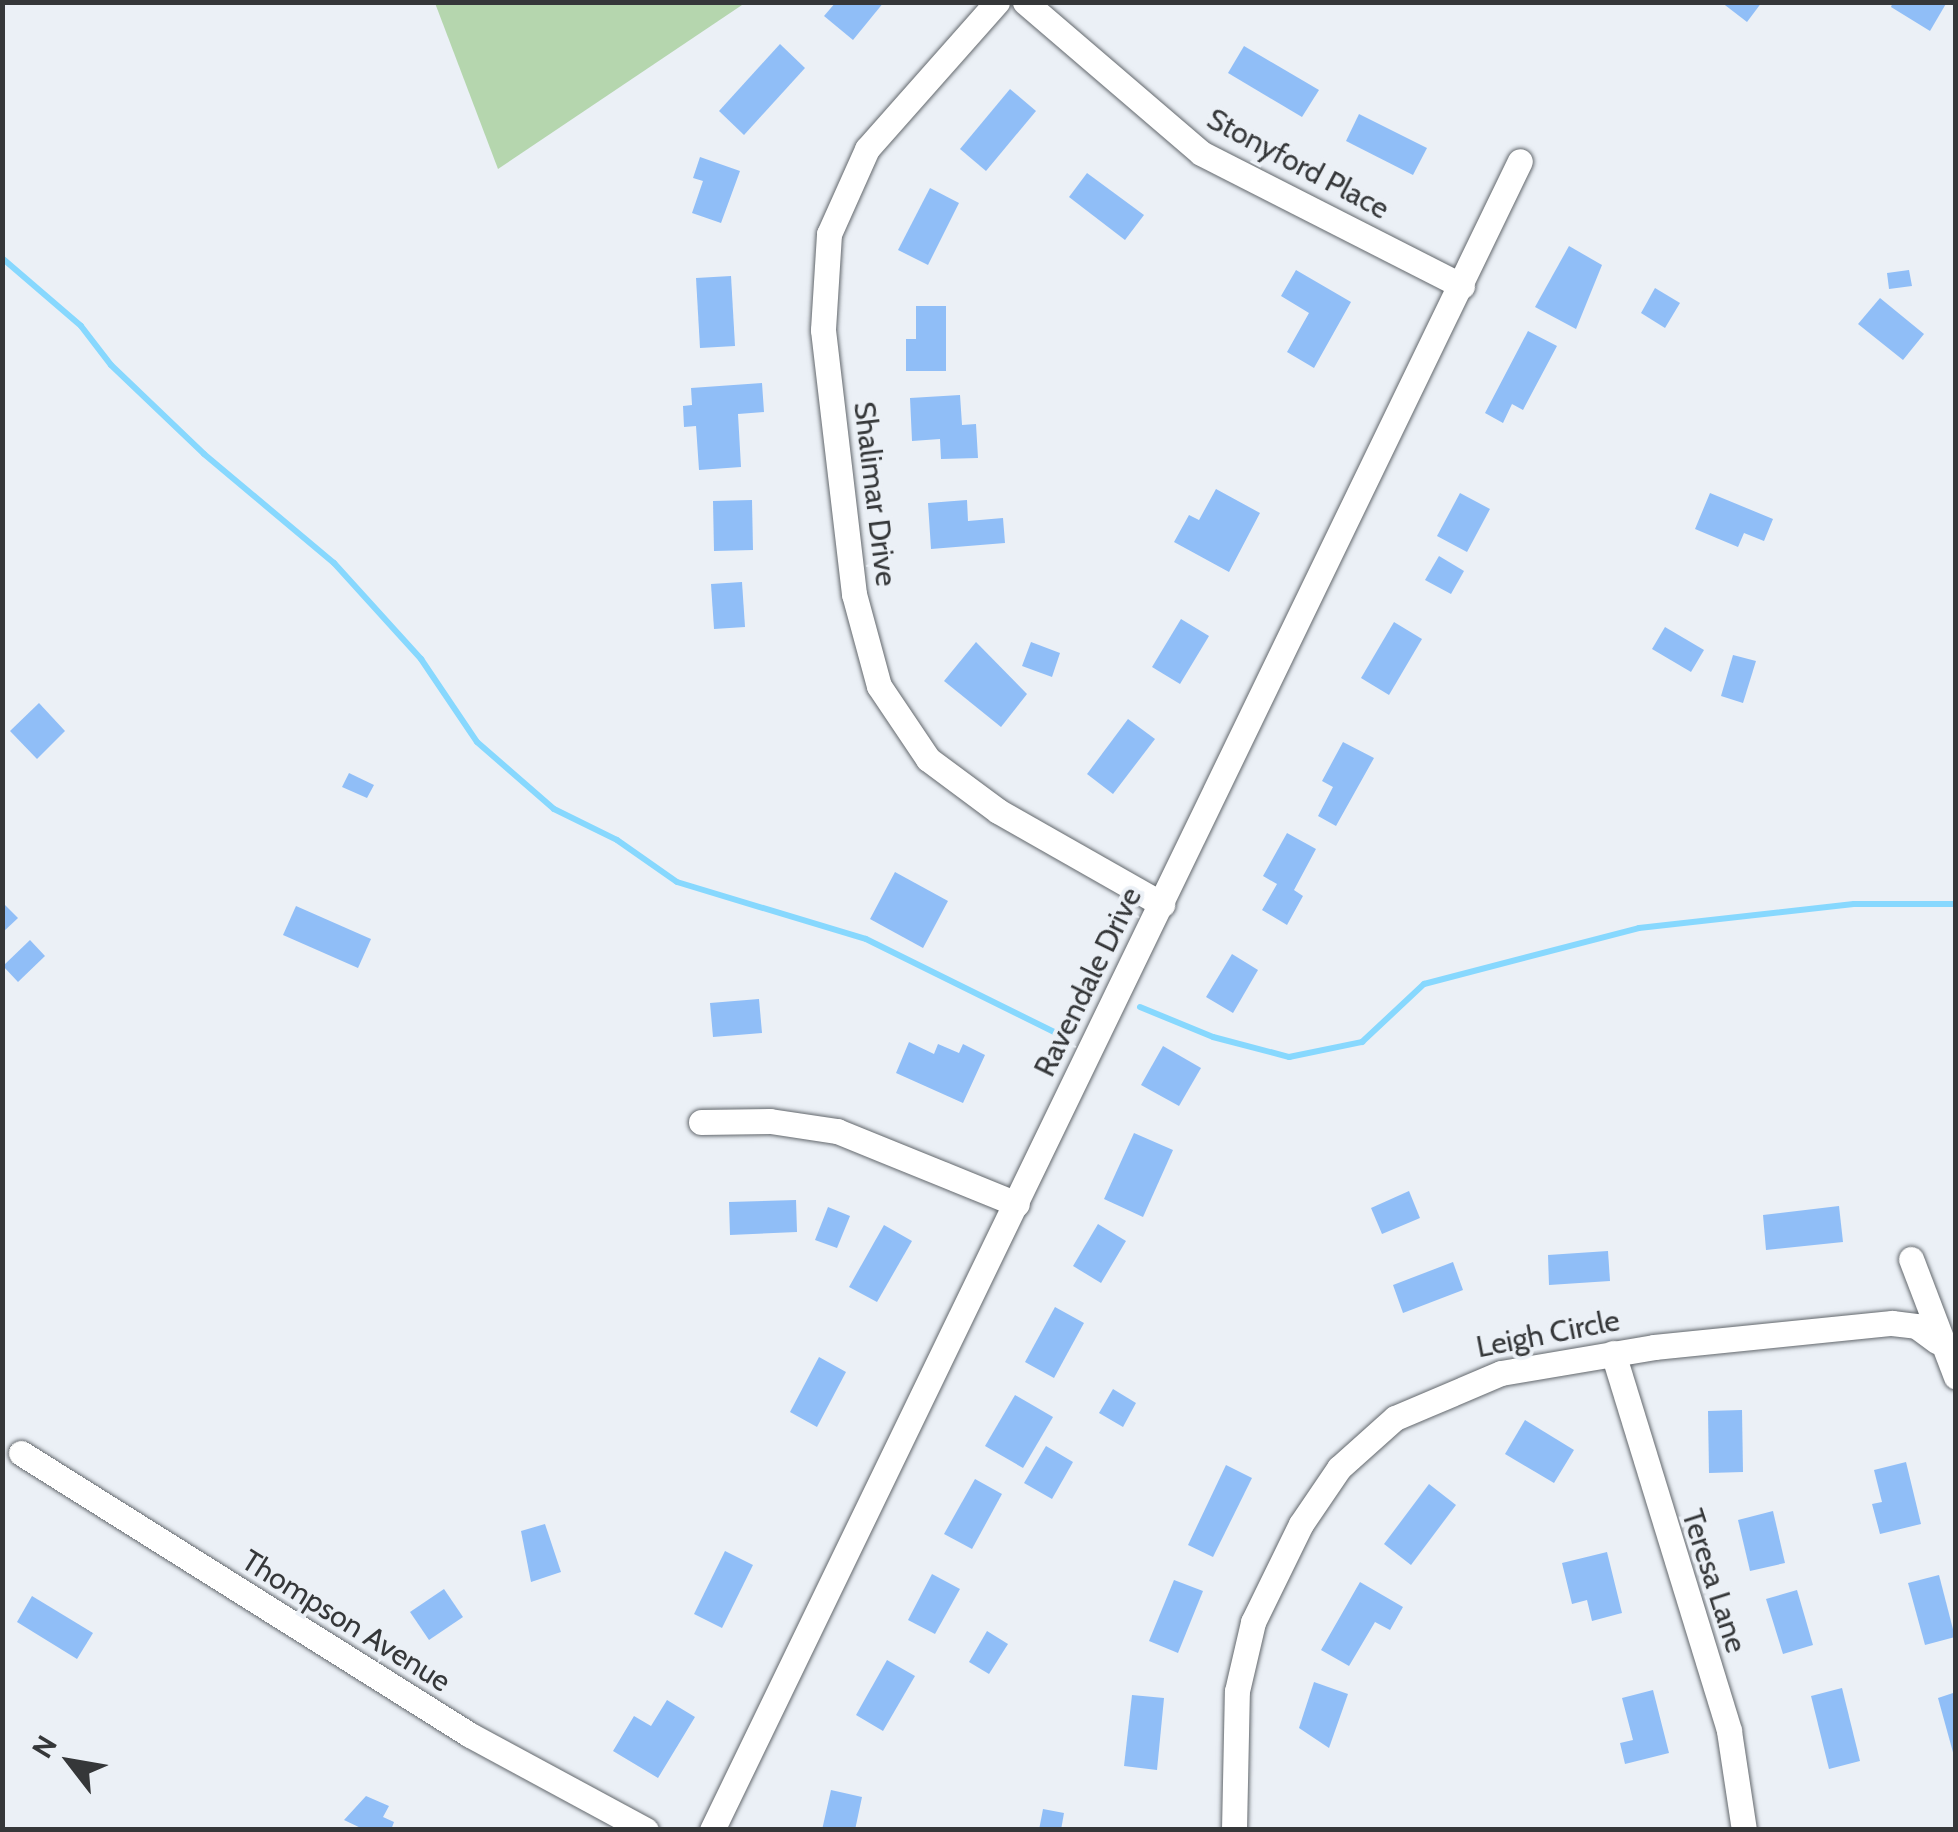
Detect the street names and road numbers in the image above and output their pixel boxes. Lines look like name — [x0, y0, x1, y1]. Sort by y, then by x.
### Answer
street label: Stonyford Place — [1201, 101, 1395, 227]
street label: Shalimar Drive — [846, 400, 904, 588]
street label: Ravendale Drive — [1027, 882, 1149, 1082]
street label: Leigh Circle — [1473, 1302, 1623, 1366]
street label: Teresa Lane — [1674, 1505, 1754, 1657]
street label: Thompson Avenue — [235, 1542, 457, 1700]

